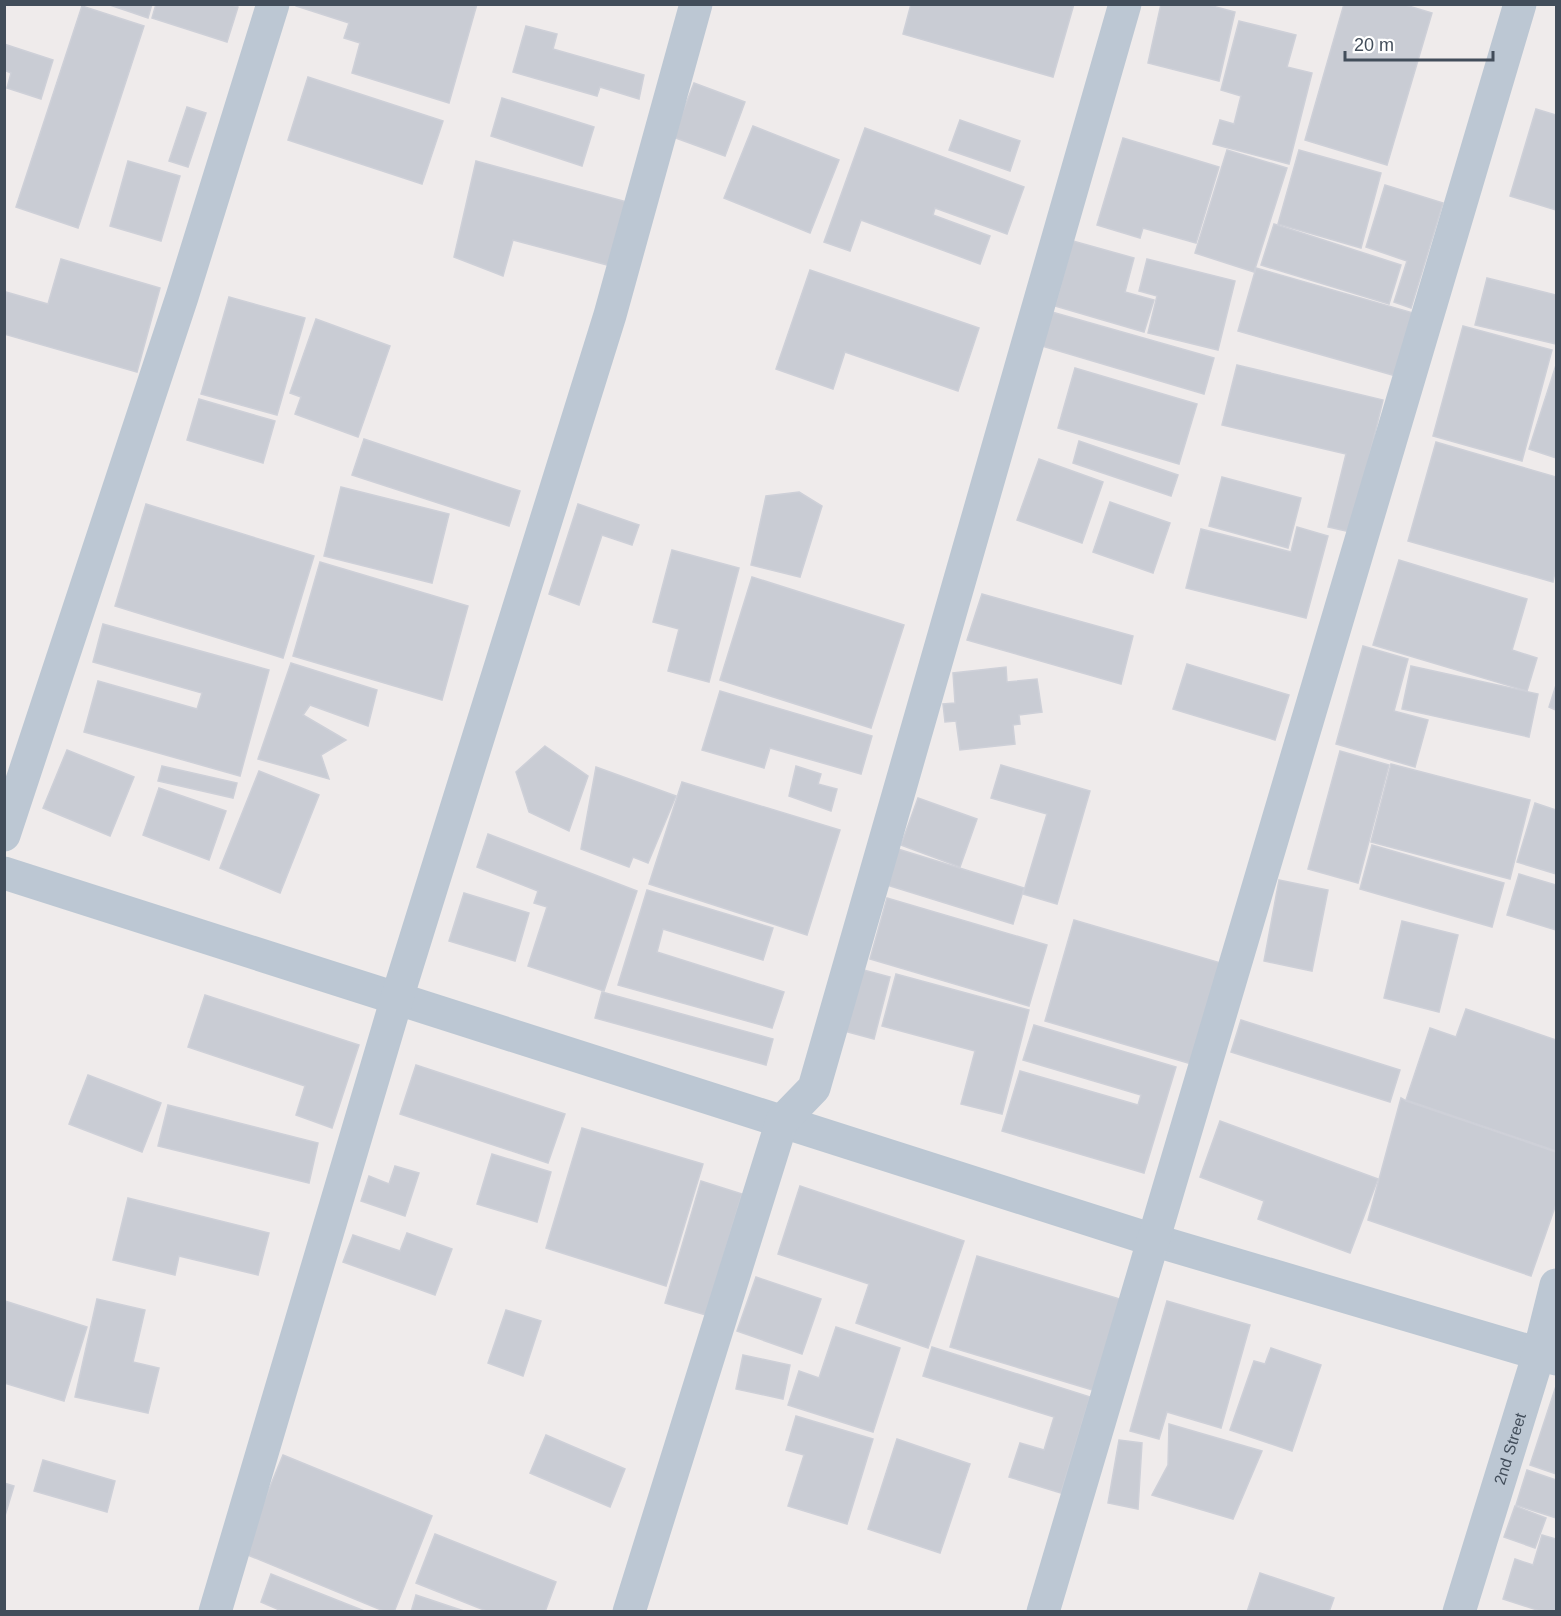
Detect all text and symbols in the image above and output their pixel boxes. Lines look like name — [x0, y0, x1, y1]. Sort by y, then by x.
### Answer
scale bar — [1345, 24, 1494, 62]
text: 20 m — [1354, 35, 1394, 55]
street label: 2nd Street — [1491, 1410, 1529, 1487]

